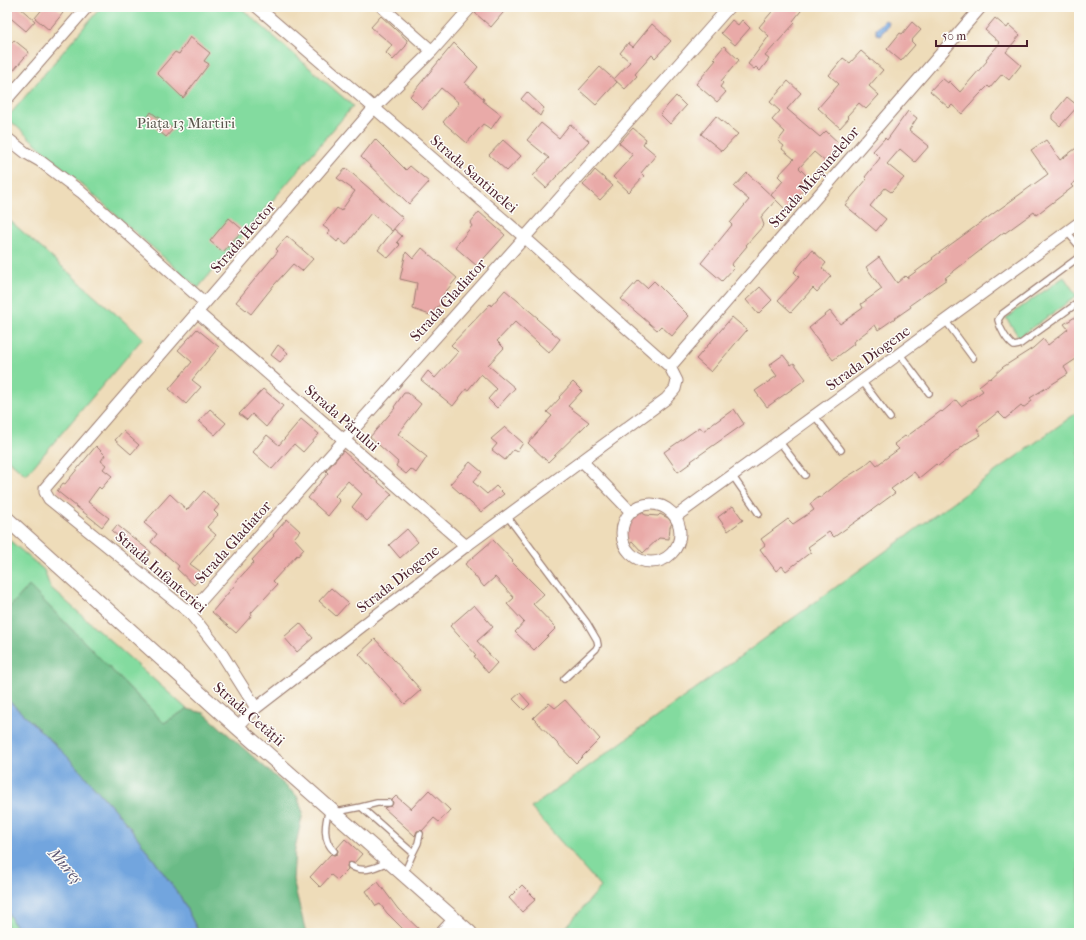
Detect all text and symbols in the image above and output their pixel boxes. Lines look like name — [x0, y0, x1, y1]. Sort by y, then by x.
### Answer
scale bar — [936, 22, 1027, 48]
text: 50 m — [942, 29, 966, 43]
park label: Piața 13 Martiri — [137, 114, 236, 132]
street label: Strada Micșunelelor — [765, 122, 863, 231]
street label: Strada Santinelei — [427, 131, 522, 217]
street label: Strada Hector — [207, 197, 280, 277]
street label: Strada Gladiator — [406, 254, 490, 345]
street label: Strada Diogene — [822, 321, 914, 395]
street label: Strada Părului — [301, 381, 383, 455]
street label: Strada Gladiator — [191, 496, 275, 587]
street label: Strada Infanteriei — [112, 527, 211, 617]
street label: Strada Diogene — [353, 541, 443, 617]
street label: Strada Cetății — [210, 678, 289, 750]
water label: Mureș — [43, 843, 87, 889]

